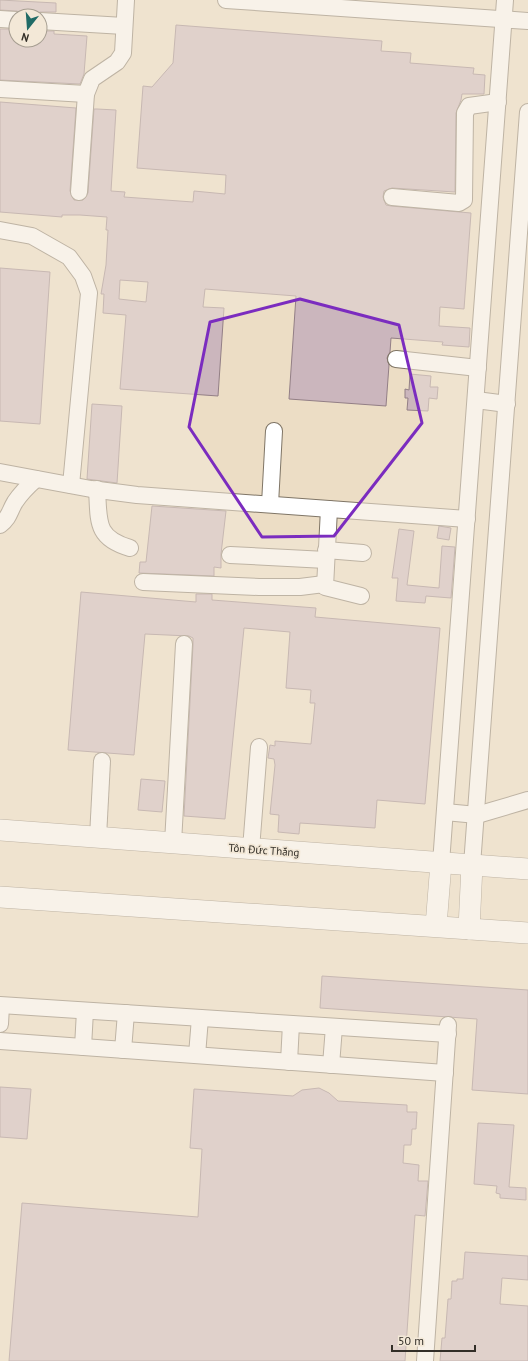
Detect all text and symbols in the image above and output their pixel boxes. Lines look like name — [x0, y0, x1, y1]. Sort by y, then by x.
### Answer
north arrow — [8, 8, 48, 48]
text: N — [20, 30, 31, 45]
street label: Tôn Đức Thắng — [228, 841, 300, 859]
scale bar — [392, 1327, 475, 1353]
text: 50 m — [398, 1333, 424, 1348]

